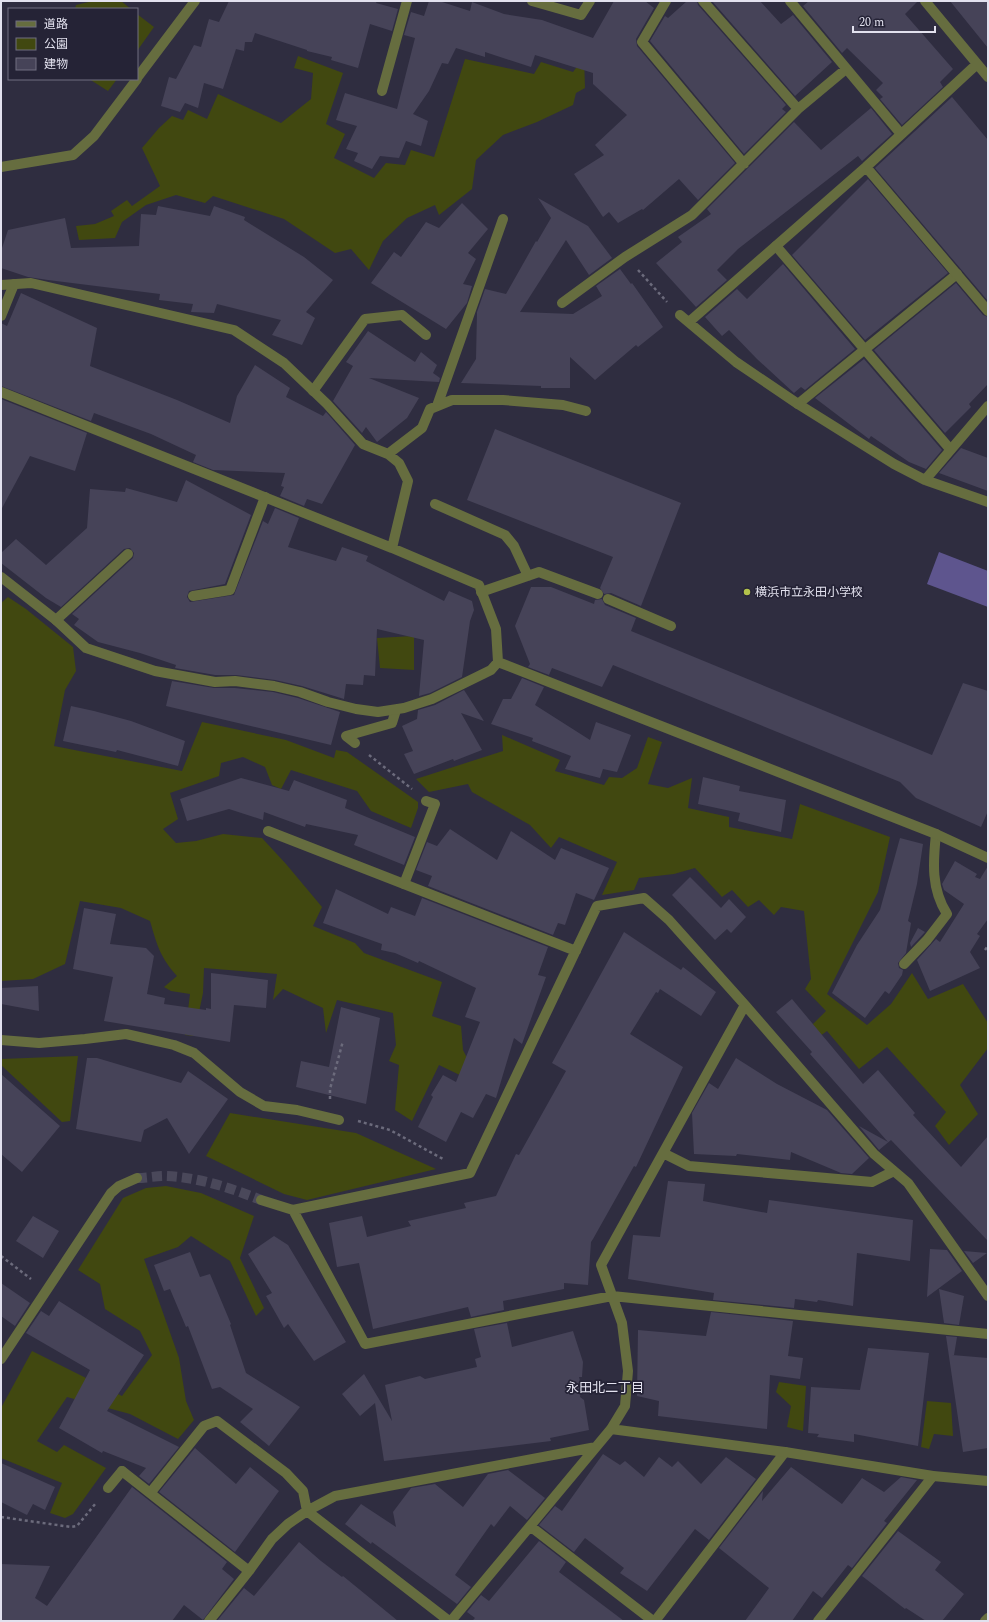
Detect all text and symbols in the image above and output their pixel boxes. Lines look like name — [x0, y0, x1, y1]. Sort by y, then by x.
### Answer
legend — [8, 8, 138, 80]
scale bar — [853, 8, 935, 34]
text: 20 m — [859, 13, 884, 32]
text: 道路 — [44, 15, 68, 34]
text: 公園 — [44, 35, 68, 54]
text: 建物 — [44, 55, 68, 74]
place label: 横浜市立永田小学校 — [755, 583, 863, 602]
marker: 横浜市立永田小学校 — [742, 587, 752, 597]
district label: 永田北二丁目 — [566, 1378, 644, 1398]

